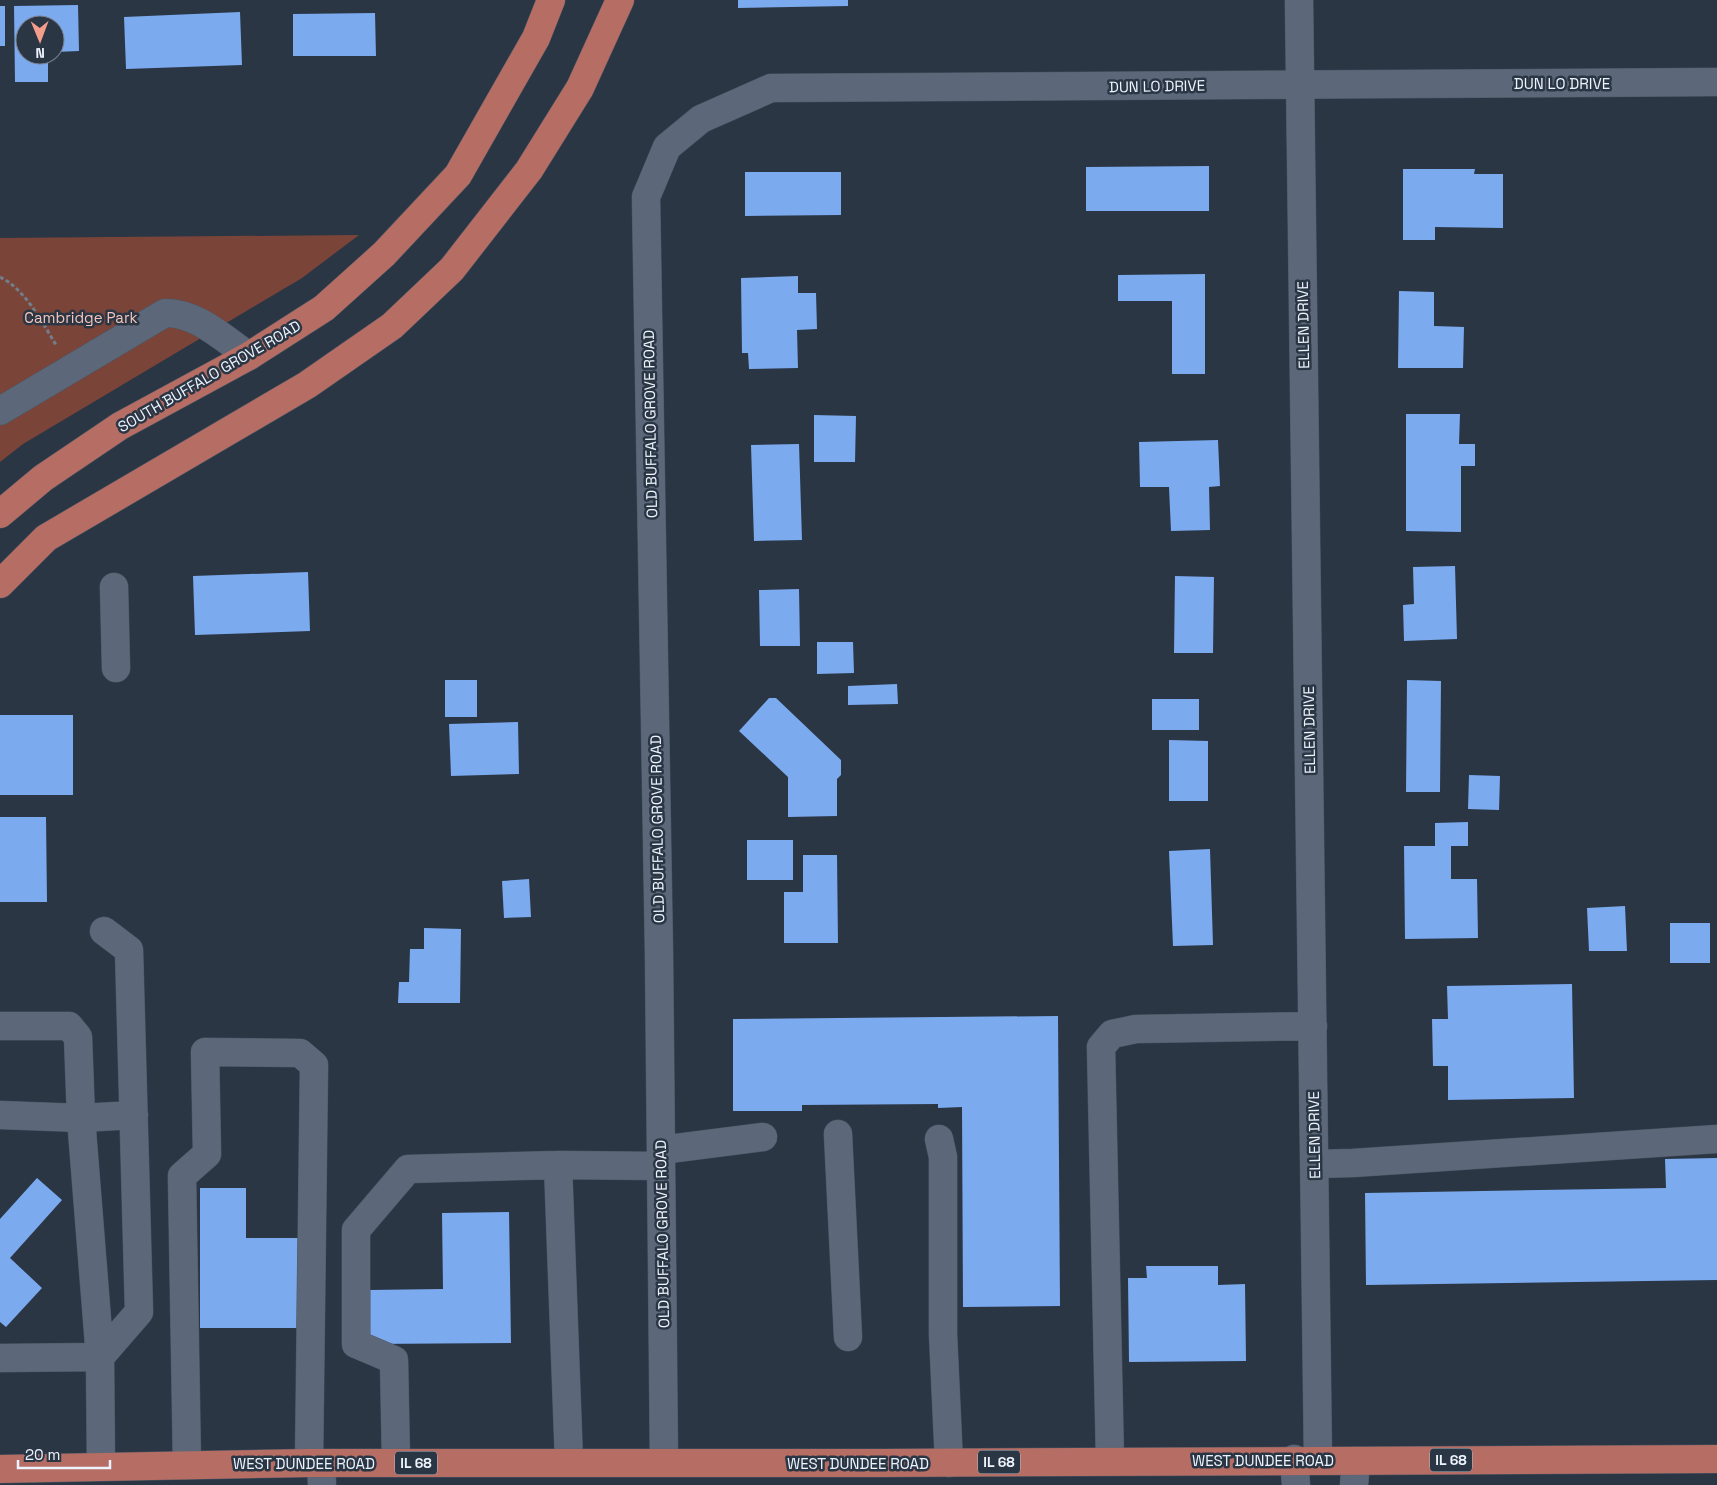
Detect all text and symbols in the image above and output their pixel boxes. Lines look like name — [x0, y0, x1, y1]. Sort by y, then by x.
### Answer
north arrow — [15, 15, 65, 65]
text: N — [35, 44, 45, 62]
street label: DUN LO DRIVE — [1514, 74, 1610, 93]
street label: DUN LO DRIVE — [1109, 76, 1205, 96]
street label: ELLEN DRIVE — [1293, 281, 1313, 369]
park label: Cambridge Park — [24, 308, 138, 327]
street label: SOUTH BUFFALO GROVE ROAD — [114, 316, 304, 436]
street label: OLD BUFFALO GROVE ROAD — [639, 330, 661, 518]
street label: ELLEN DRIVE — [1299, 686, 1319, 774]
street label: OLD BUFFALO GROVE ROAD — [646, 735, 668, 923]
street label: ELLEN DRIVE — [1304, 1091, 1324, 1179]
street label: OLD BUFFALO GROVE ROAD — [651, 1140, 673, 1328]
scale bar — [18, 1438, 110, 1470]
text: 20 m — [25, 1445, 60, 1464]
road number: IL 68 — [1430, 1448, 1472, 1472]
road number: IL 68 — [978, 1450, 1020, 1474]
street label: WEST DUNDEE ROAD — [1192, 1451, 1334, 1470]
road number: IL 68 — [395, 1452, 437, 1475]
street label: WEST DUNDEE ROAD — [233, 1454, 375, 1473]
street label: WEST DUNDEE ROAD — [787, 1454, 929, 1473]

